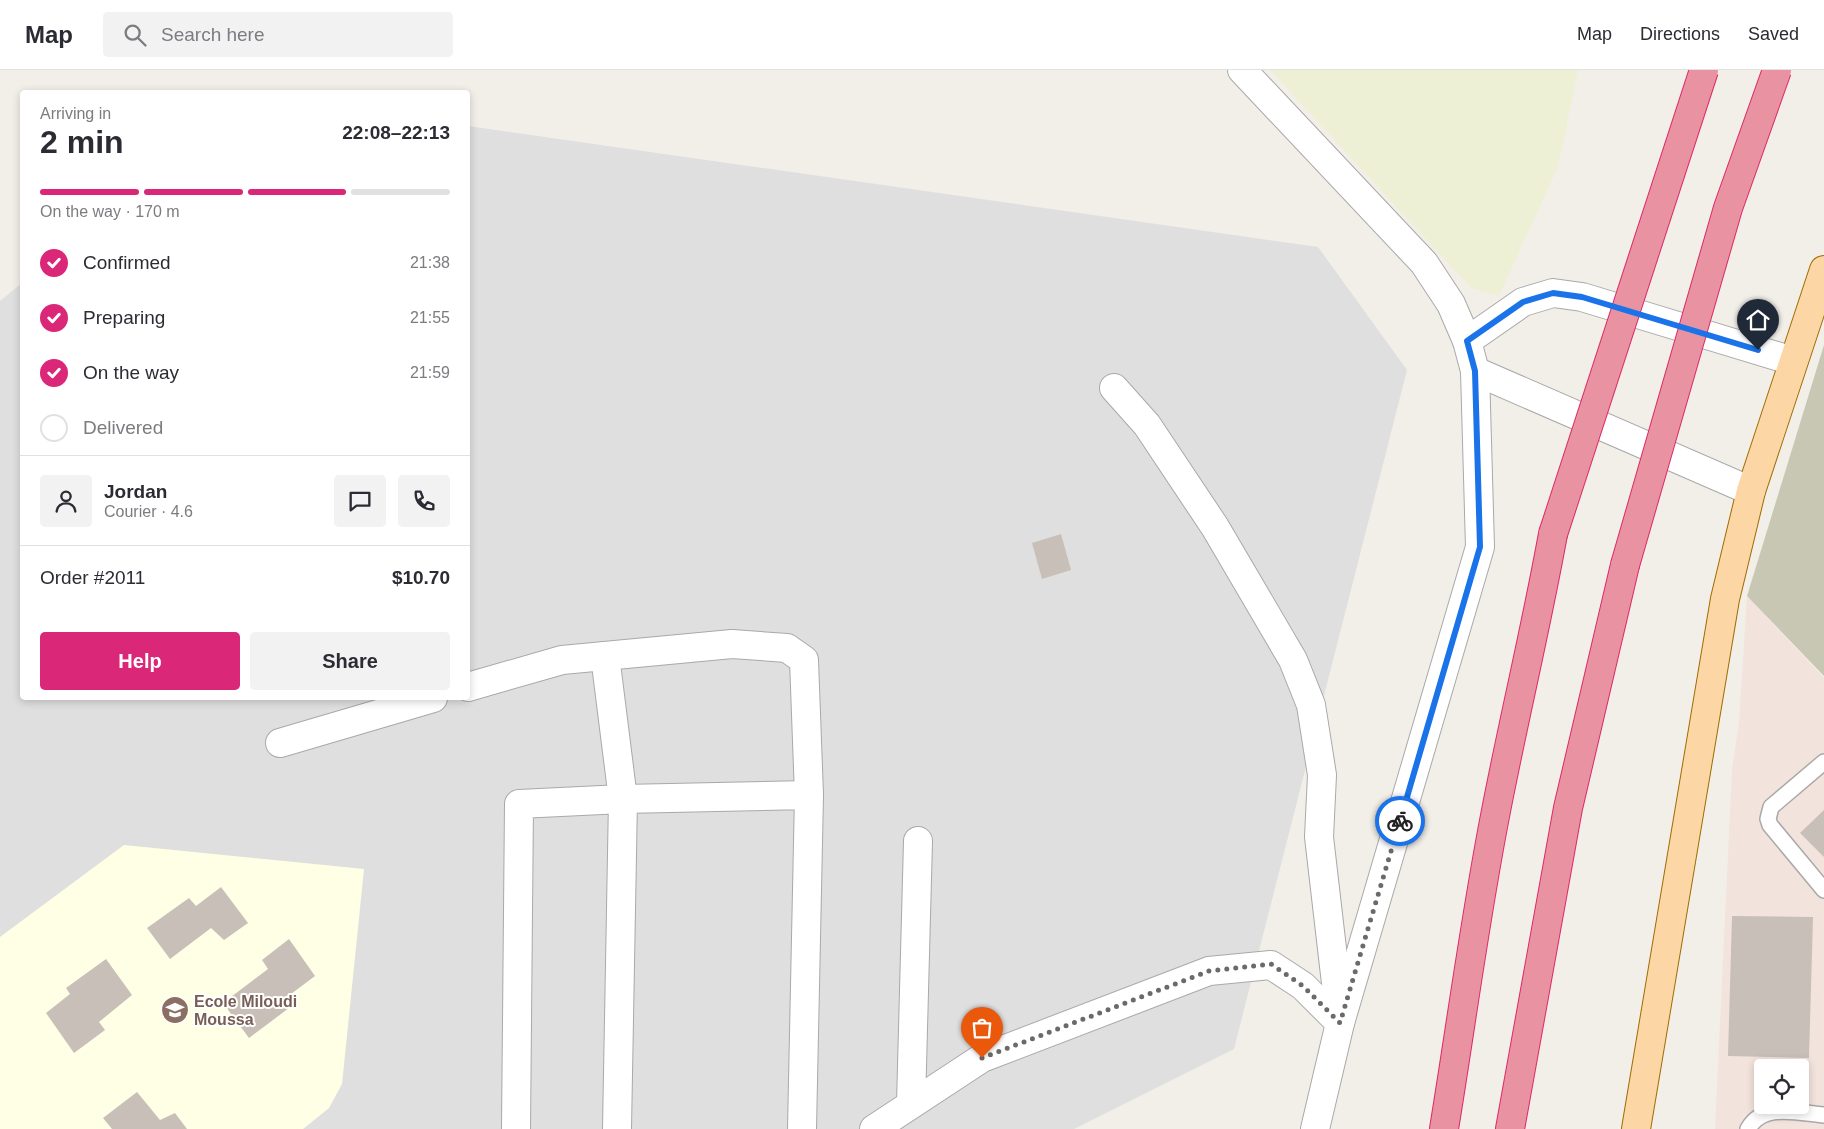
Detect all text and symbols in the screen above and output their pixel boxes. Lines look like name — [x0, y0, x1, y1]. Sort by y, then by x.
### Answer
search box — [103, 12, 453, 57]
text: Map — [25, 21, 73, 48]
icon: search — [121, 21, 149, 49]
text: Search here — [161, 24, 265, 45]
text: Map — [1577, 24, 1612, 44]
text: Directions — [1640, 24, 1720, 44]
text: Saved — [1748, 24, 1799, 44]
text: Arriving in — [40, 105, 111, 122]
text: 22:08–22:13 — [342, 122, 450, 143]
text: 2 min — [40, 124, 124, 160]
text: On the way · 170 m — [40, 203, 180, 220]
icon: check — [40, 249, 68, 277]
text: Confirmed — [83, 252, 171, 273]
text: 21:38 — [410, 254, 450, 271]
pin — [1737, 299, 1779, 350]
icon: check — [40, 304, 68, 332]
icon: home — [1744, 306, 1772, 334]
text: Preparing — [83, 307, 165, 328]
text: 21:55 — [410, 309, 450, 326]
icon: check — [40, 359, 68, 387]
text: On the way — [83, 362, 179, 383]
text: 21:59 — [410, 364, 450, 381]
text: Delivered — [83, 417, 163, 438]
button: person — [40, 475, 92, 527]
button: chat — [334, 475, 386, 527]
button: phone — [398, 475, 450, 527]
text: Jordan — [104, 481, 167, 502]
text: Courier · 4.6 — [104, 503, 193, 520]
text: Order #2011 — [40, 567, 145, 588]
text: $10.70 — [392, 567, 450, 588]
button: Help — [40, 632, 240, 690]
button: Share — [250, 632, 450, 690]
courier — [1375, 796, 1425, 846]
icon: bike — [1386, 807, 1414, 835]
place label: Ecole Miloudi Moussa — [194, 993, 297, 1028]
school or university icon: Ecole Miloudi Moussa — [160, 995, 190, 1025]
pin — [961, 1007, 1003, 1058]
icon: bag — [968, 1014, 996, 1042]
map controls — [1754, 1059, 1809, 1114]
button: locate — [1754, 1059, 1809, 1114]

